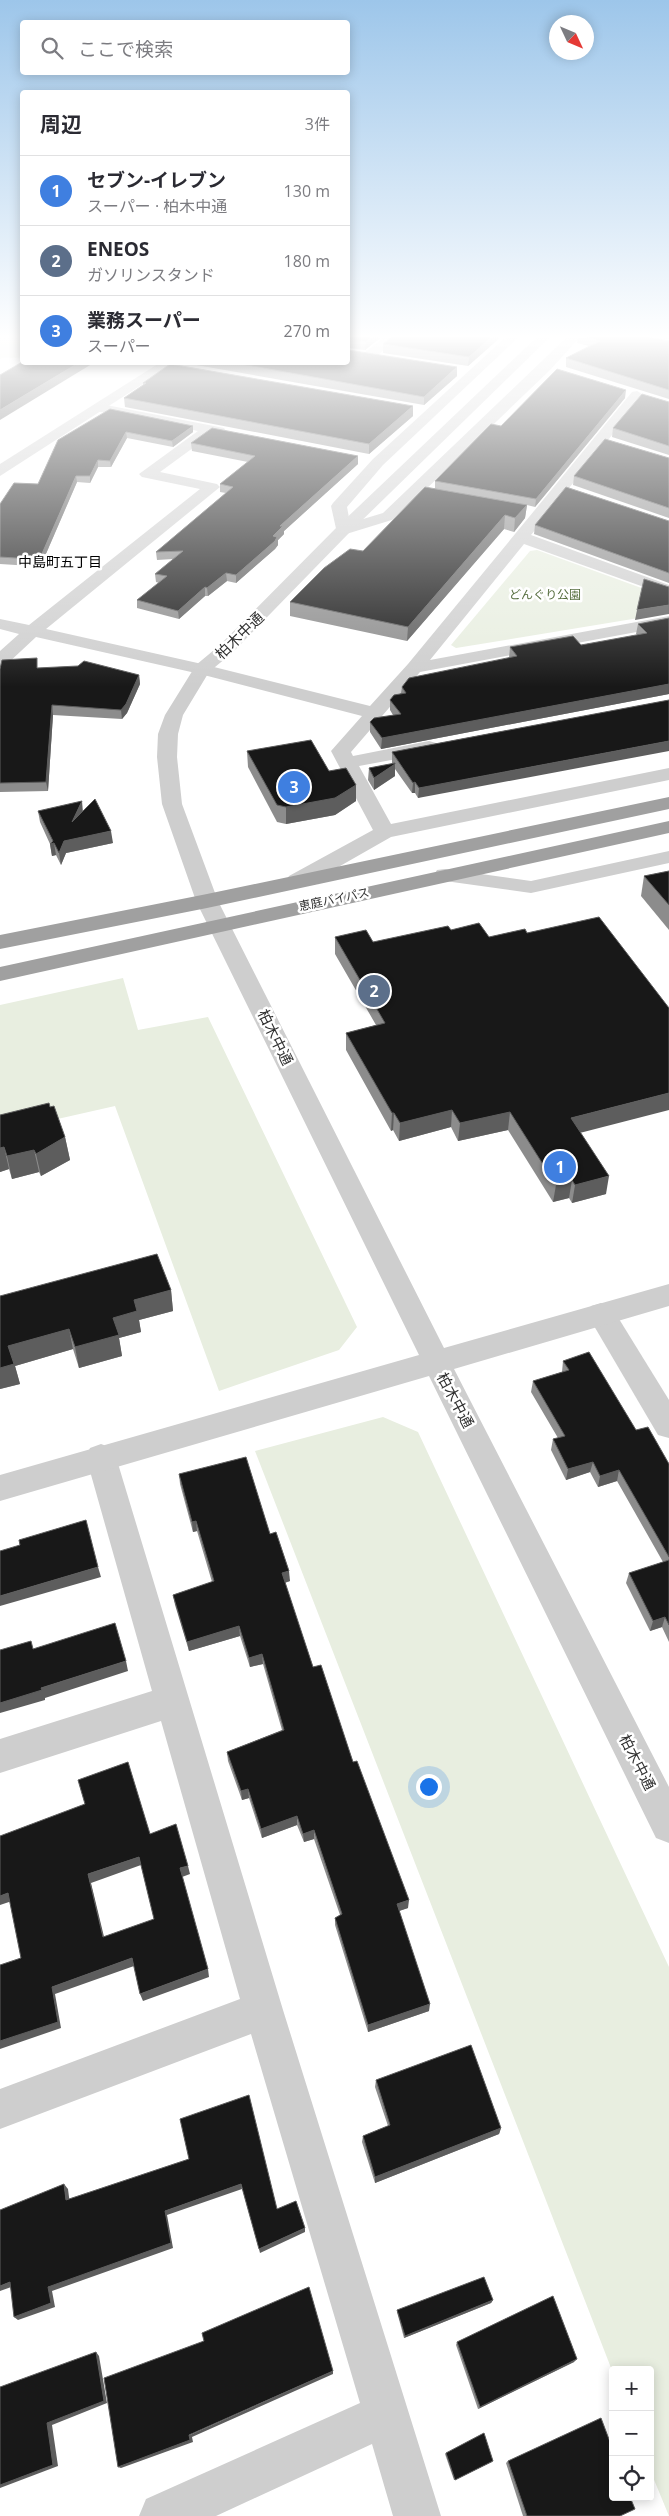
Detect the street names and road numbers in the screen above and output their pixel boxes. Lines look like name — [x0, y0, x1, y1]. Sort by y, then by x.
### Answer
street label: 柏木中通 — [210, 607, 268, 663]
street label: 恵庭バイパス — [297, 883, 371, 915]
street label: 柏木中通 — [254, 1006, 298, 1068]
street label: 柏木中通 — [433, 1369, 479, 1431]
street label: 柏木中通 — [615, 1731, 661, 1793]

